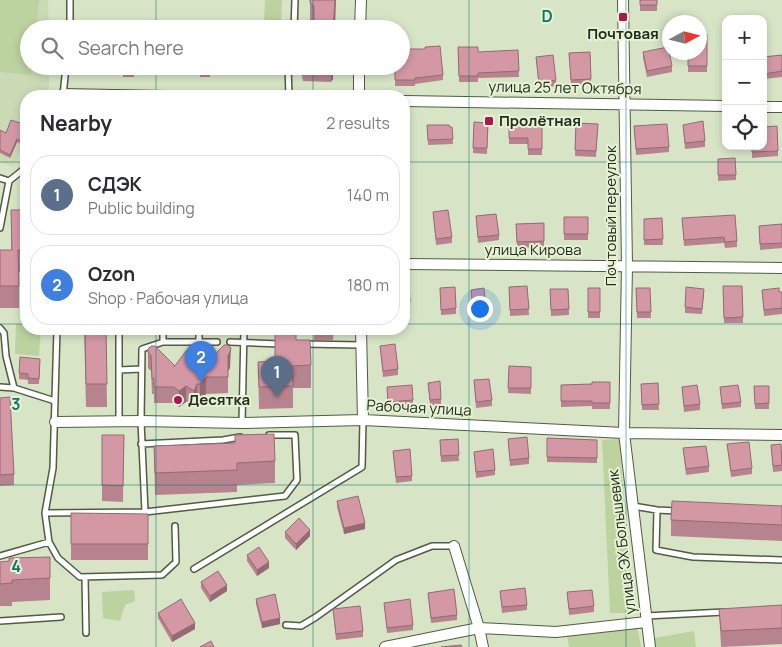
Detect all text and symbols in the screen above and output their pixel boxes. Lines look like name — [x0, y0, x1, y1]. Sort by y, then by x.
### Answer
text: D — [541, 5, 553, 27]
marker: Почтовая — [617, 11, 629, 23]
north arrow — [662, 15, 707, 60]
map controls — [722, 15, 767, 150]
button: + — [722, 15, 767, 60]
search box — [20, 20, 410, 75]
place label: Почтовая — [587, 23, 659, 44]
icon: search — [38, 34, 66, 62]
text: Search here — [78, 35, 184, 61]
button: − — [722, 60, 767, 105]
street label: улица 25 лет Октября — [488, 76, 642, 99]
button: locate — [722, 105, 767, 150]
text: Nearby — [40, 109, 112, 137]
place label: Пролётная — [499, 110, 581, 131]
text: 2 results — [326, 112, 390, 134]
marker: Пролётная — [483, 115, 495, 127]
street label: Почтовый переулок — [600, 145, 621, 286]
text: СДЭК — [88, 171, 142, 197]
text: 1 — [53, 184, 61, 206]
text: 140 m — [347, 184, 389, 206]
text: Public building — [88, 197, 195, 219]
street label: улица Кирова — [485, 239, 581, 260]
text: Ozon — [88, 261, 135, 287]
text: 2 — [52, 274, 62, 296]
text: 180 m — [347, 274, 389, 296]
text: Shop · Рабочая улица — [88, 287, 249, 309]
your location — [467, 296, 493, 322]
pin: 2 — [185, 341, 217, 382]
pin: 1 — [261, 356, 293, 397]
place label: Десятка — [188, 389, 250, 410]
text: 3 — [11, 393, 21, 415]
marker: Десятка — [172, 394, 184, 406]
street label: Рабочая улица — [366, 394, 472, 421]
street label: улица ЭХ Большевик — [602, 468, 641, 616]
text: 4 — [11, 555, 21, 577]

